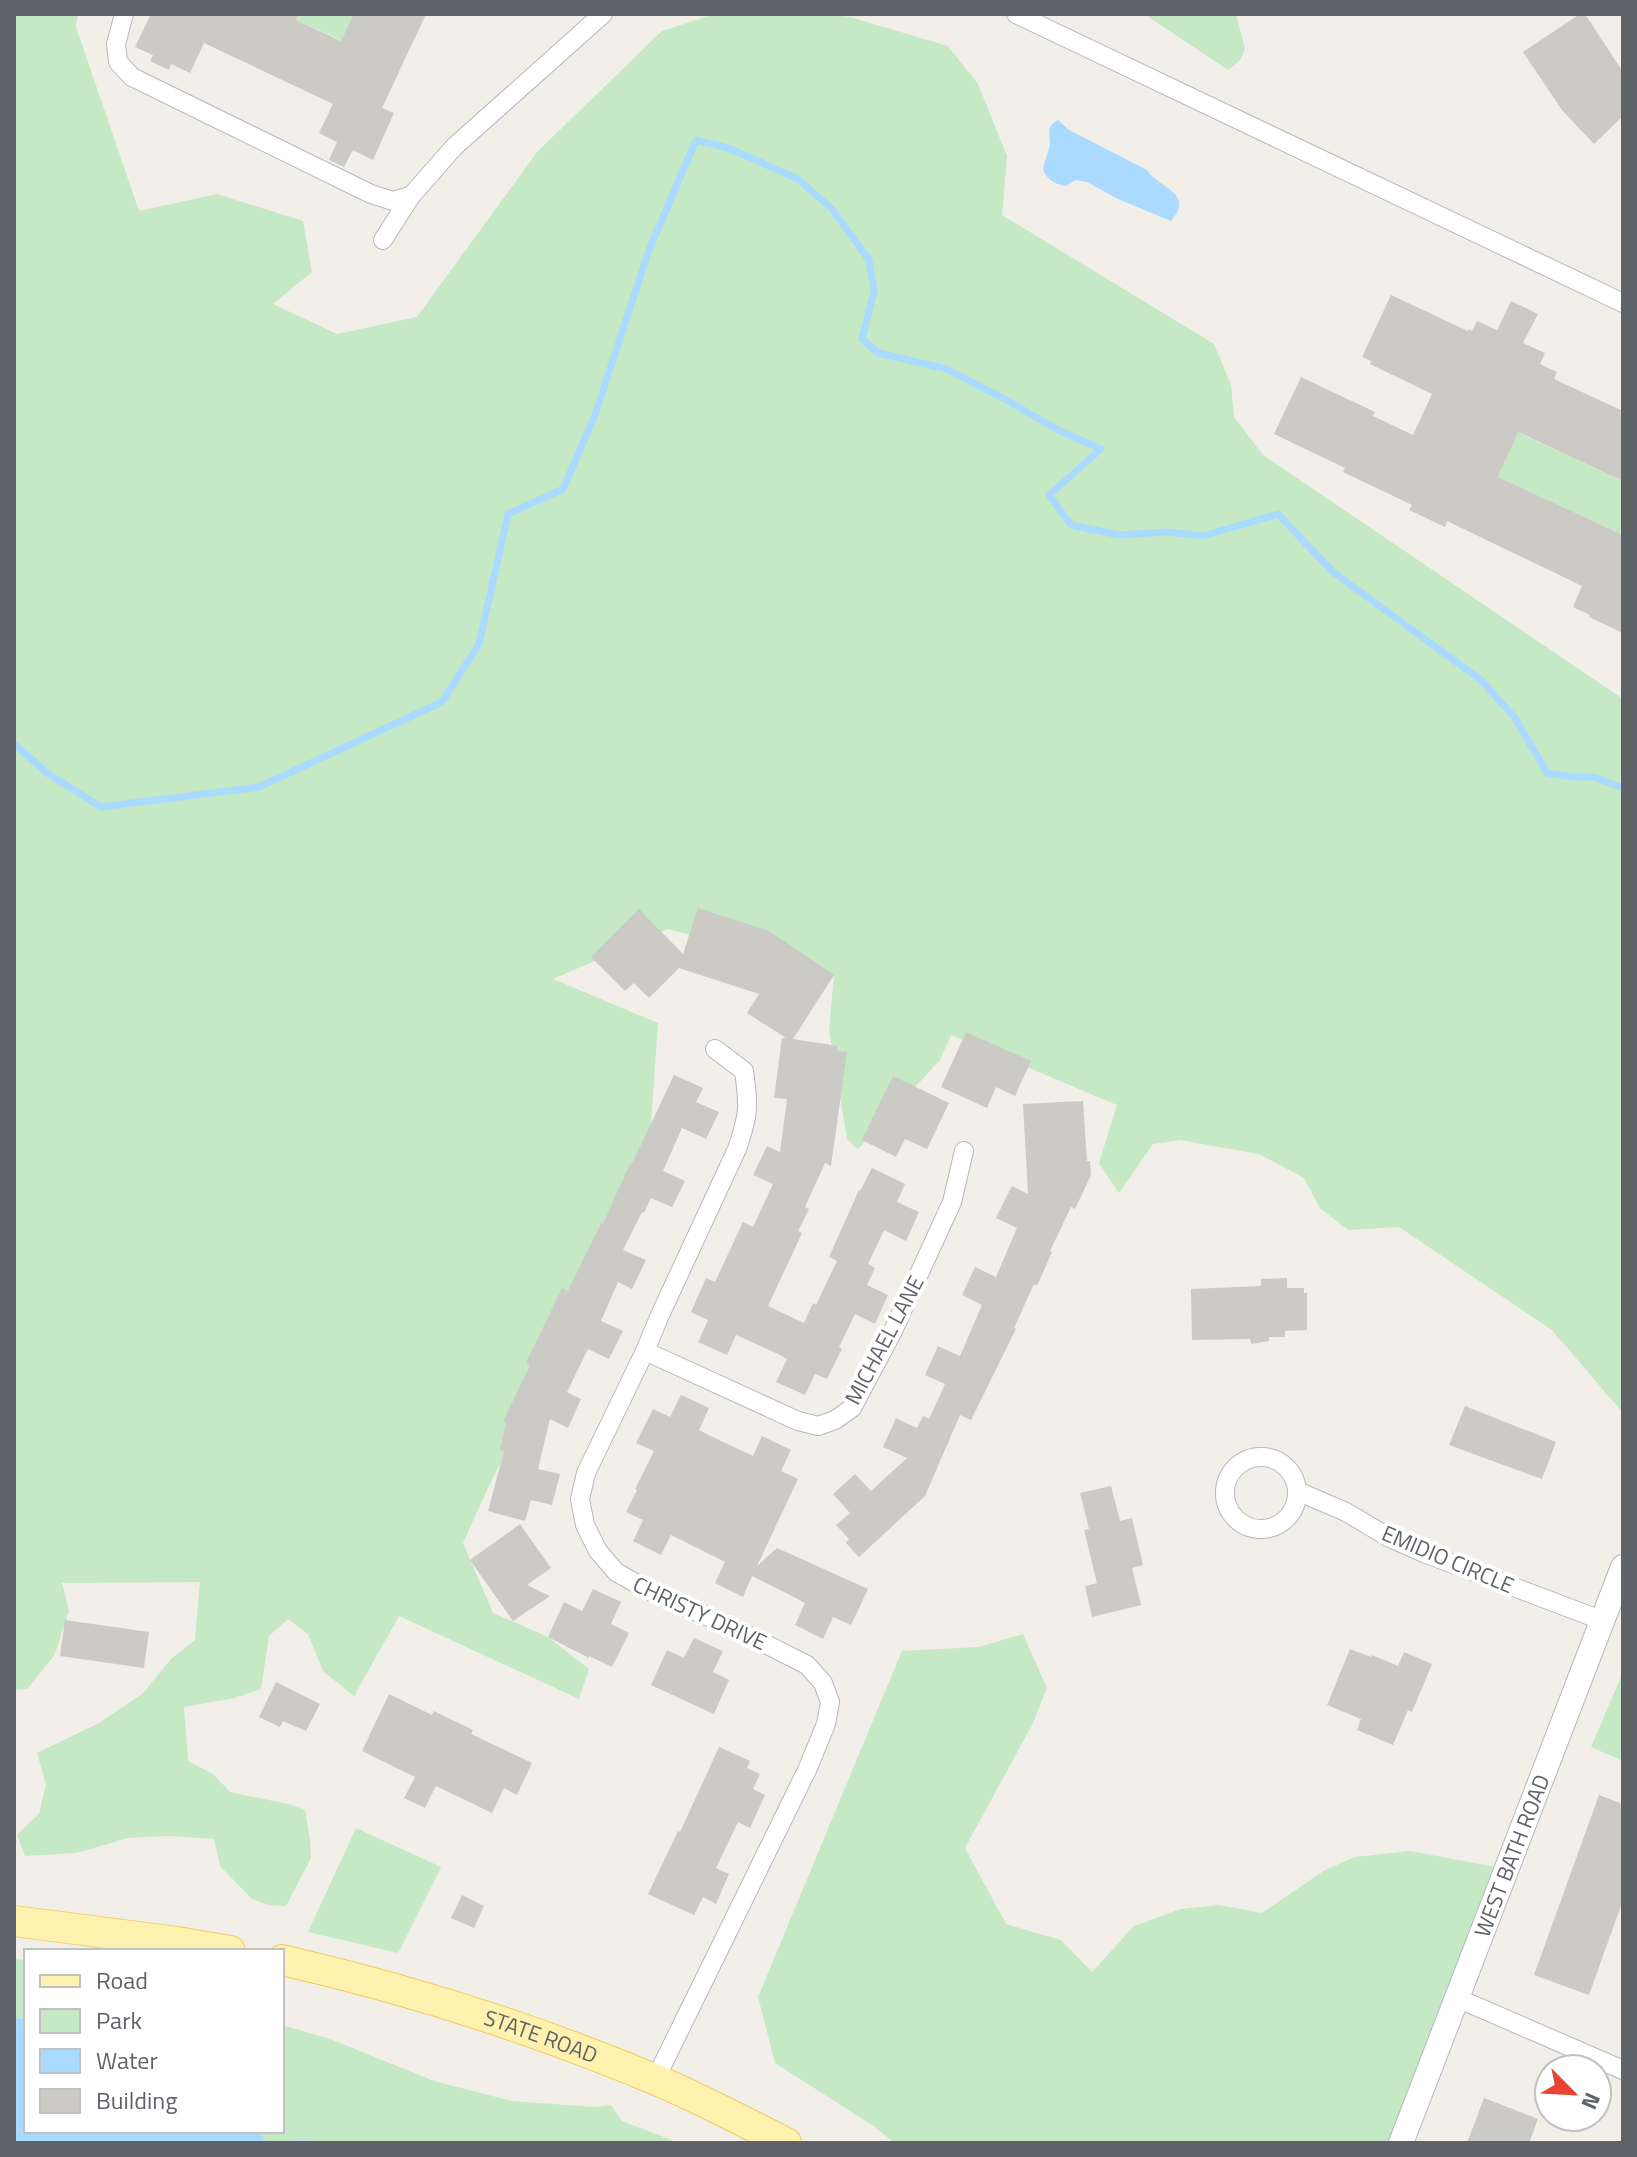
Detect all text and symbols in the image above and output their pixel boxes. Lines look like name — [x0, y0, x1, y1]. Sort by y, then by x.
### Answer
street label: MICHAEL LANE — [836, 1269, 932, 1411]
street label: EMIDIO CIRCLE — [1377, 1516, 1519, 1602]
street label: CHRISTY DRIVE — [628, 1567, 772, 1659]
street label: WEST BATH ROAD — [1465, 1769, 1559, 1942]
legend — [24, 1949, 284, 2133]
text: Road — [96, 1962, 148, 1998]
street label: STATE ROAD — [480, 2000, 603, 2072]
text: Park — [96, 2002, 142, 2038]
text: Water — [96, 2042, 158, 2078]
north arrow — [1533, 2053, 1613, 2133]
text: Building — [96, 2082, 178, 2118]
text: N — [1573, 2087, 1610, 2115]

